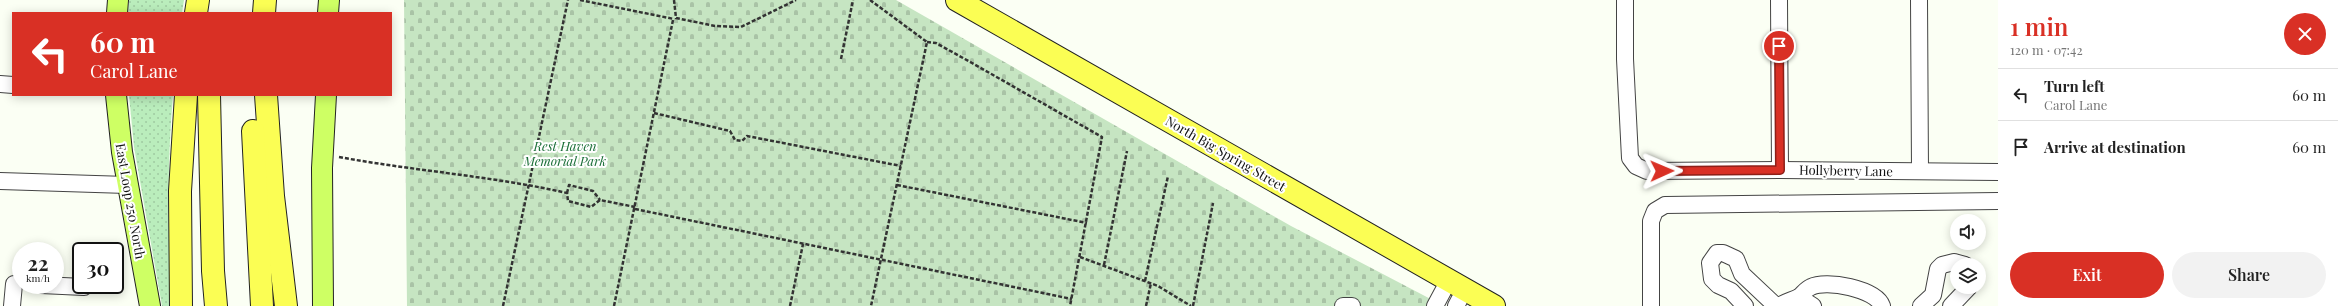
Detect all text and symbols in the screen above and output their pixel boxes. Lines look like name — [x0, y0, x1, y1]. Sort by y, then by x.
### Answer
text: 1 min — [2010, 10, 2068, 42]
button: close — [2284, 13, 2326, 55]
text: 60 m — [90, 23, 156, 60]
icon: left — [24, 28, 76, 80]
pin — [1762, 29, 1796, 63]
icon: arrive — [1768, 35, 1790, 57]
text: 120 m · 07:42 — [2010, 41, 2083, 58]
text: Carol Lane — [90, 59, 178, 83]
text: Turn left — [2044, 76, 2105, 96]
icon: left — [2010, 84, 2032, 106]
text: 60 m — [2292, 85, 2326, 105]
text: Carol Lane — [2044, 96, 2107, 113]
street label: North Big Spring Street — [1163, 112, 1290, 195]
icon: arrive — [2010, 136, 2032, 158]
park label: Rest Haven Memorial Park — [523, 137, 607, 169]
text: Arrive at destination — [2044, 137, 2186, 157]
text: 60 m — [2292, 137, 2326, 157]
street label: East Loop 250 North — [112, 142, 150, 261]
position arrow — [1641, 150, 1683, 192]
street label: Hollyberry Lane — [1799, 161, 1894, 179]
map controls — [1950, 214, 1986, 294]
button: sound — [1950, 214, 1986, 250]
speed limit sign: 30 — [72, 242, 124, 294]
text: 22 — [28, 249, 48, 276]
button: Exit — [2010, 252, 2164, 298]
button: Share — [2172, 252, 2326, 298]
button: layers — [1950, 258, 1986, 294]
text: km/h — [26, 271, 50, 285]

